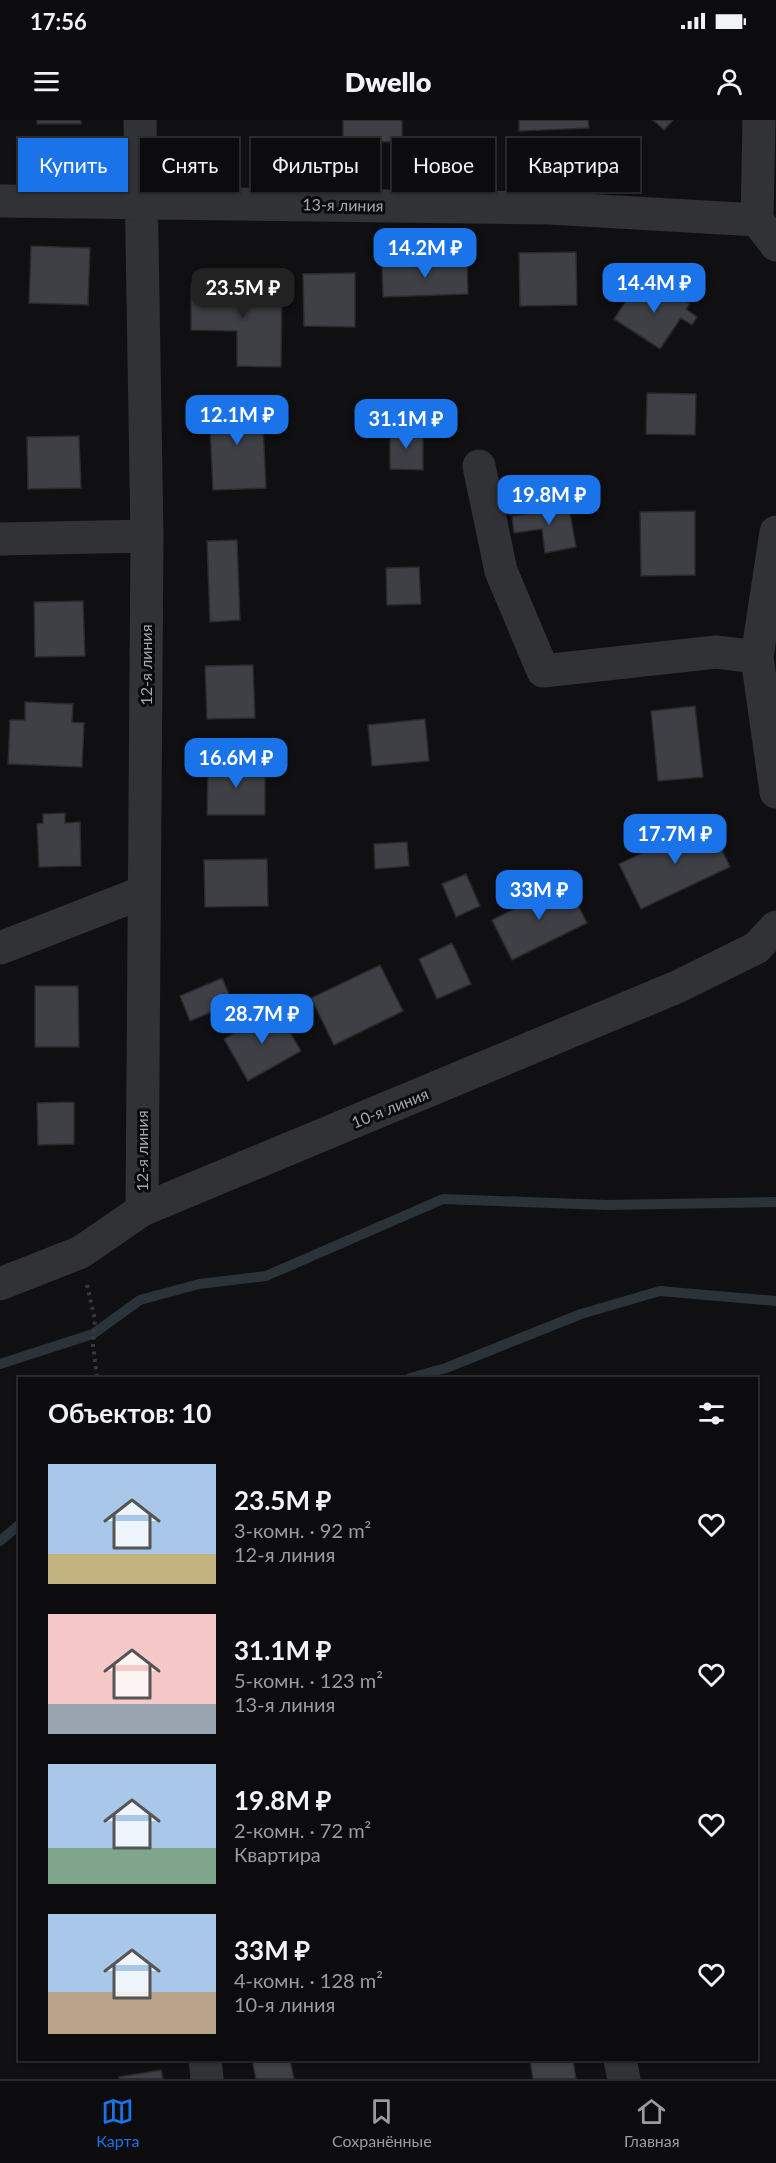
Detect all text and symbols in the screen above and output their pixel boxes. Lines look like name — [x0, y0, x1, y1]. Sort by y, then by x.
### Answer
text: 17:56 — [30, 8, 87, 35]
icon: menu — [30, 65, 63, 98]
text: Dwello — [345, 65, 431, 98]
icon: person — [713, 65, 746, 98]
chip: Купить — [18, 138, 128, 192]
chip: Снять — [140, 138, 239, 192]
chip: Фильтры — [251, 138, 380, 192]
chip: Новое — [392, 138, 495, 192]
chip: Квартира — [507, 138, 640, 192]
street label: 13-я линия — [302, 194, 384, 215]
pin: 14.2M ₽ — [370, 228, 480, 279]
text: 14.2M ₽ — [388, 235, 462, 259]
pin: 14.4M ₽ — [599, 263, 709, 314]
pin: 23.5M ₽ — [188, 268, 298, 319]
text: 14.4M ₽ — [617, 270, 691, 294]
text: 23.5M ₽ — [206, 275, 280, 299]
pin: 12.1M ₽ — [182, 395, 292, 446]
pin: 31.1M ₽ — [351, 399, 461, 450]
text: 12.1M ₽ — [200, 402, 274, 426]
text: 31.1M ₽ — [369, 406, 443, 430]
pin: 19.8M ₽ — [494, 475, 604, 526]
text: 19.8M ₽ — [512, 482, 586, 506]
street label: 12-я линия — [136, 624, 155, 706]
pin: 16.6M ₽ — [181, 738, 291, 789]
text: 16.6M ₽ — [199, 745, 273, 769]
pin: 17.7M ₽ — [620, 814, 730, 865]
text: 17.7M ₽ — [638, 821, 712, 845]
pin: 33M ₽ — [497, 870, 581, 921]
text: 33M ₽ — [510, 877, 568, 901]
pin: 28.7M ₽ — [207, 994, 317, 1045]
text: 28.7M ₽ — [225, 1001, 299, 1025]
street label: 10-я линия — [349, 1084, 431, 1132]
street label: 12-я линия — [132, 1110, 151, 1192]
text: Объектов: 10 — [48, 1397, 211, 1429]
icon: filters — [695, 1397, 728, 1430]
text: 23.5M ₽ — [234, 1484, 331, 1516]
icon: home — [96, 1488, 168, 1560]
icon: heart — [695, 1508, 728, 1541]
text: 3-комн. · 92 m² — [234, 1518, 371, 1542]
text: 12-я линия — [234, 1542, 335, 1566]
text: 31.1M ₽ — [234, 1634, 331, 1666]
icon: home — [96, 1638, 168, 1710]
icon: heart — [695, 1658, 728, 1691]
text: 5-комн. · 123 m² — [234, 1668, 383, 1692]
text: 13-я линия — [234, 1692, 335, 1716]
text: 19.8M ₽ — [234, 1784, 331, 1816]
icon: home — [96, 1788, 168, 1860]
icon: heart — [695, 1808, 728, 1841]
text: 2-комн. · 72 m² — [234, 1818, 371, 1842]
text: Квартира — [234, 1842, 321, 1866]
text: 33M ₽ — [234, 1934, 310, 1966]
icon: home — [96, 1938, 168, 2010]
icon: heart — [695, 1958, 728, 1991]
text: 4-комн. · 128 m² — [234, 1968, 383, 1992]
text: 10-я линия — [234, 1992, 335, 2016]
tab: Карта — [96, 2095, 140, 2150]
tab: Сохранённые — [332, 2095, 432, 2150]
tab: Главная — [624, 2095, 680, 2150]

